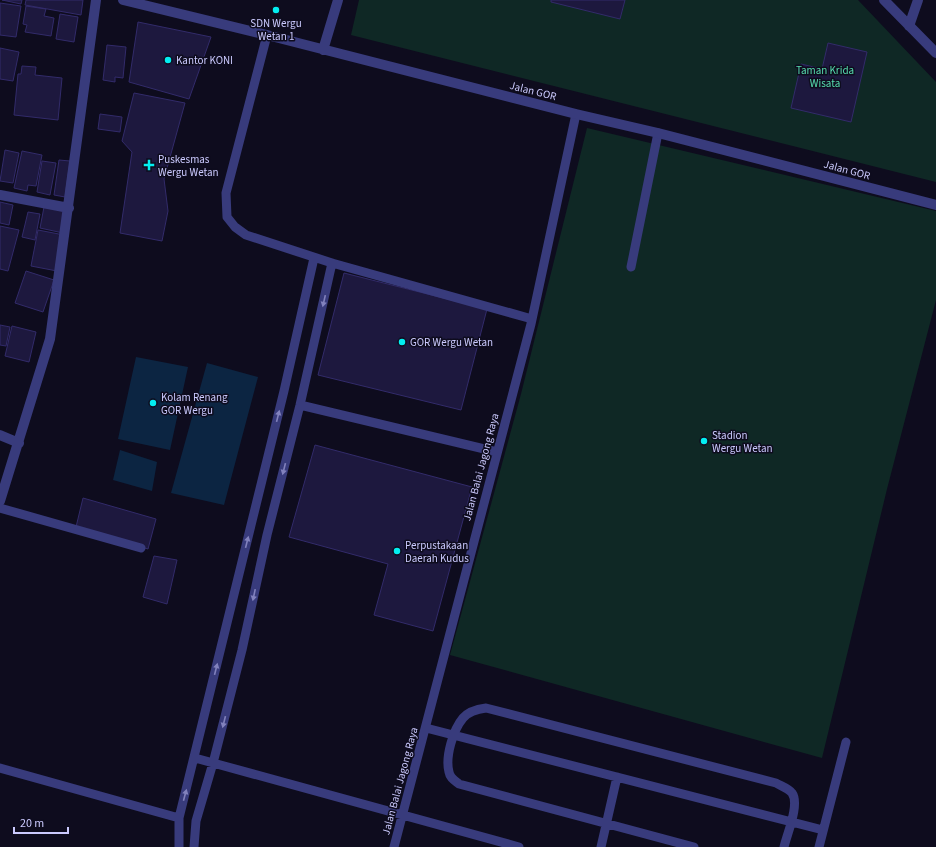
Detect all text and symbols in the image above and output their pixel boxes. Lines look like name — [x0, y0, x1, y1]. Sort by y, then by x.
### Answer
marker: SDN Wergu Wetan 1 — [271, 5, 281, 15]
place label: SDN Wergu Wetan 1 — [250, 16, 302, 44]
place label: Kantor KONI — [176, 53, 233, 68]
marker: Kantor KONI — [163, 55, 173, 65]
park label: Taman Krida Wisata — [796, 63, 854, 91]
street label: Jalan GOR — [508, 78, 558, 104]
place label: Puskesmas Wergu Wetan — [158, 152, 219, 180]
street label: Jalan GOR — [822, 157, 872, 183]
marker: Puskesmas Wergu Wetan — [143, 159, 155, 171]
one-way arrow — [320, 295, 326, 307]
place label: GOR Wergu Wetan — [410, 335, 493, 350]
marker: GOR Wergu Wetan — [397, 337, 407, 347]
place label: Kolam Renang GOR Wergu — [161, 390, 228, 418]
marker: Kolam Renang GOR Wergu — [148, 398, 158, 408]
one-way arrow — [276, 410, 282, 422]
street label: Jalan Balai Jagong Raya — [459, 412, 503, 522]
place label: Stadion Wergu Wetan — [712, 428, 773, 456]
marker: Stadion Wergu Wetan — [699, 436, 709, 446]
one-way arrow — [281, 463, 287, 475]
one-way arrow — [245, 536, 251, 549]
place label: Perpustakaan Daerah Kudus — [405, 538, 469, 566]
marker: Perpustakaan Daerah Kudus — [392, 546, 402, 556]
one-way arrow — [251, 589, 257, 601]
one-way arrow — [214, 663, 220, 675]
one-way arrow — [221, 716, 227, 728]
street label: Jalan Balai Jagong Raya — [378, 726, 422, 836]
one-way arrow — [182, 789, 188, 801]
scale bar — [14, 809, 68, 835]
text: 20 m — [20, 815, 44, 832]

